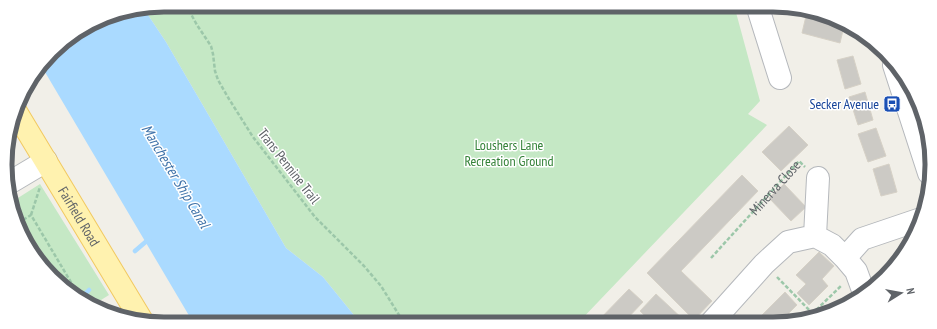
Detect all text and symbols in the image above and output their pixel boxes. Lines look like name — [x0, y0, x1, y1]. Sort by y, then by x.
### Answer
bus stop icon: Secker Avenue — [882, 94, 902, 114]
place label: Secker Avenue — [809, 95, 879, 113]
water label: Manchester Ship Canal — [138, 121, 215, 233]
street label: Trans Pennine Trail — [254, 125, 324, 208]
park label: Loushers Lane Recreation Ground — [464, 136, 554, 170]
street label: Minerva Close — [745, 156, 804, 219]
street label: Fairfield Road — [54, 183, 104, 250]
north arrow — [881, 273, 921, 313]
text: N — [903, 287, 918, 295]

